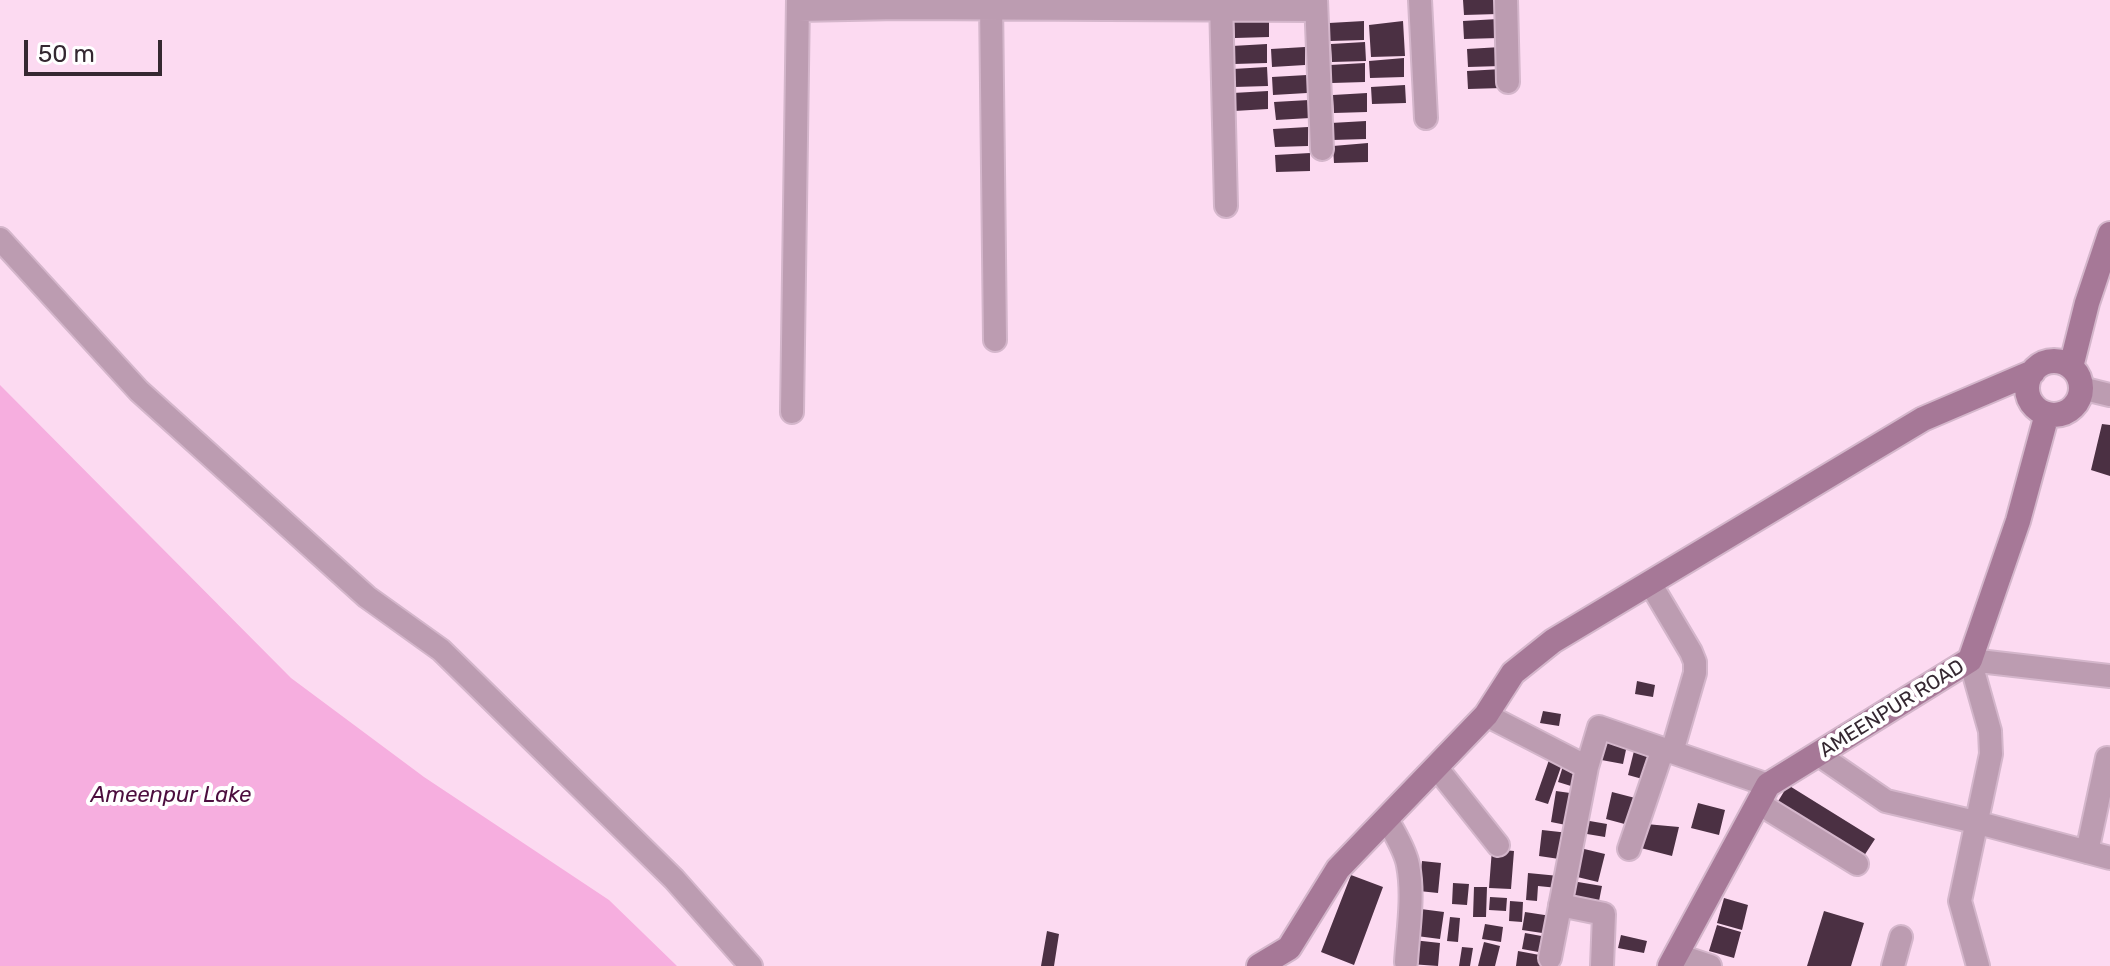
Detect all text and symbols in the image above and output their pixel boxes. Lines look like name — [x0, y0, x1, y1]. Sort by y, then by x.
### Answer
scale bar — [28, 24, 166, 74]
text: 50 m — [38, 40, 95, 68]
street label: AMEENPUR ROAD — [1815, 655, 1969, 763]
water label: Ameenpur Lake — [91, 783, 251, 809]

